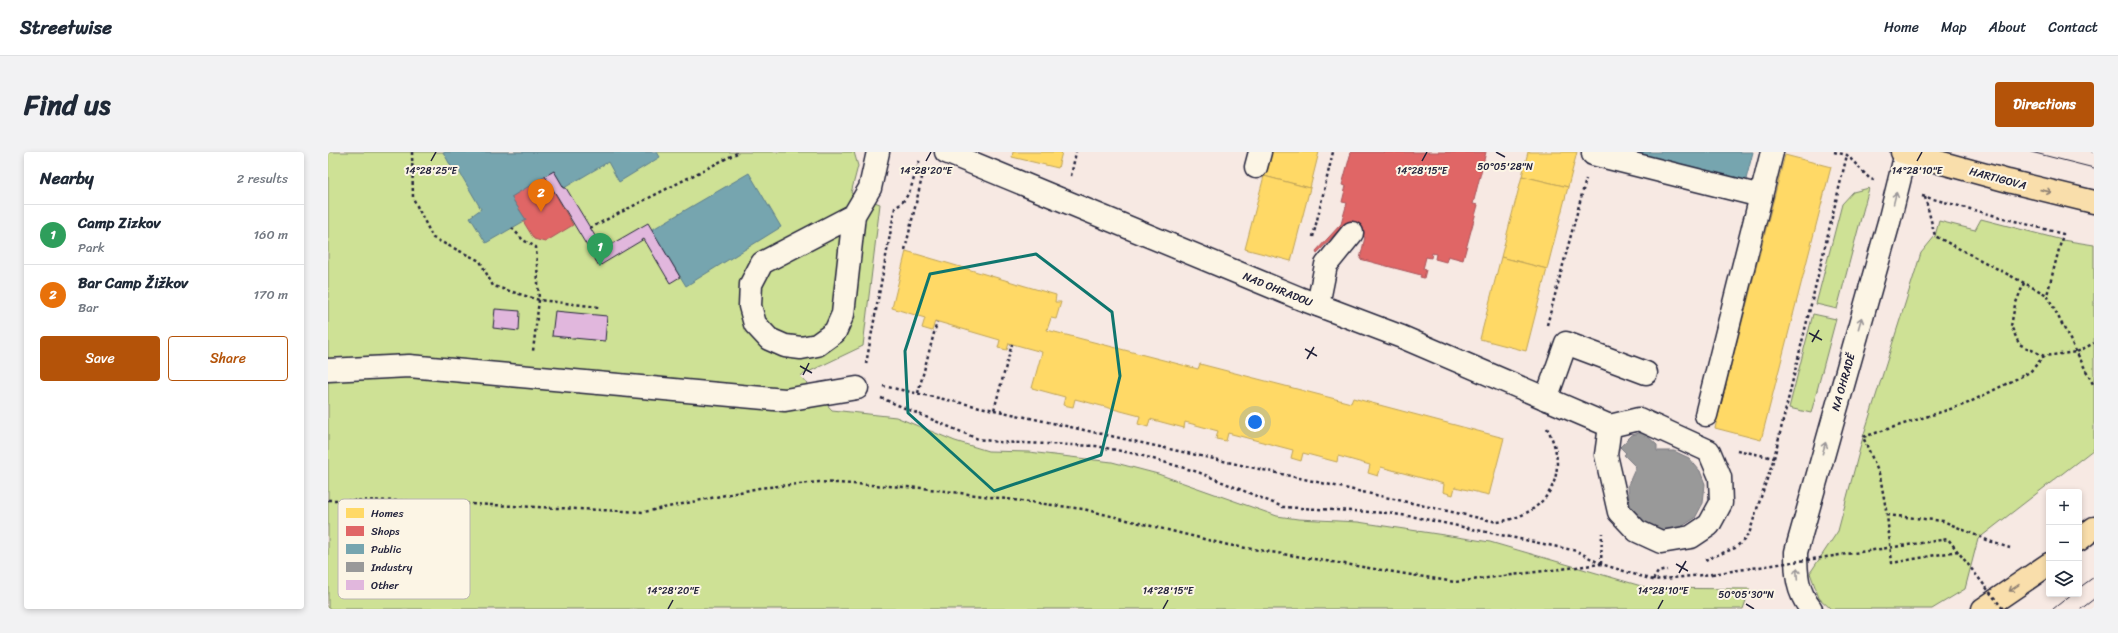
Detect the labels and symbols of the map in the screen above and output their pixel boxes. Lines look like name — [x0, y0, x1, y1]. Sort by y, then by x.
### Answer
text: 50°05'28"N — [1477, 158, 1533, 176]
text: 14°28'25"E — [405, 162, 458, 180]
text: 14°28'20"E — [900, 162, 954, 180]
text: 14°28'15"E — [1397, 162, 1449, 180]
text: 14°28'10"E — [1892, 162, 1944, 180]
street label: HARTIGOVA — [1967, 162, 2028, 195]
pin: 2 — [528, 179, 554, 212]
one-way arrow — [2039, 187, 2052, 195]
one-way arrow — [1892, 192, 1900, 205]
pin: 1 — [587, 233, 613, 266]
street label: NAD OHRADOU — [1240, 267, 1316, 312]
one-way arrow — [1857, 317, 1864, 330]
street label: NA OHRADĚ — [1826, 350, 1861, 413]
your location — [1245, 412, 1265, 432]
one-way arrow — [1821, 442, 1828, 455]
legend — [338, 499, 470, 599]
text: Homes — [371, 504, 404, 523]
text: Shops — [371, 522, 400, 541]
text: Public — [371, 540, 402, 559]
text: Industry — [370, 558, 413, 577]
one-way arrow — [1793, 568, 1800, 581]
text: Other — [371, 576, 399, 595]
text: 14°28'20"E — [647, 582, 701, 600]
text: 14°28'15"E — [1143, 582, 1195, 600]
text: 14°28'10"E — [1638, 582, 1690, 600]
one-way arrow — [2009, 584, 2020, 592]
text: 50°05'30"N — [1718, 586, 1774, 604]

